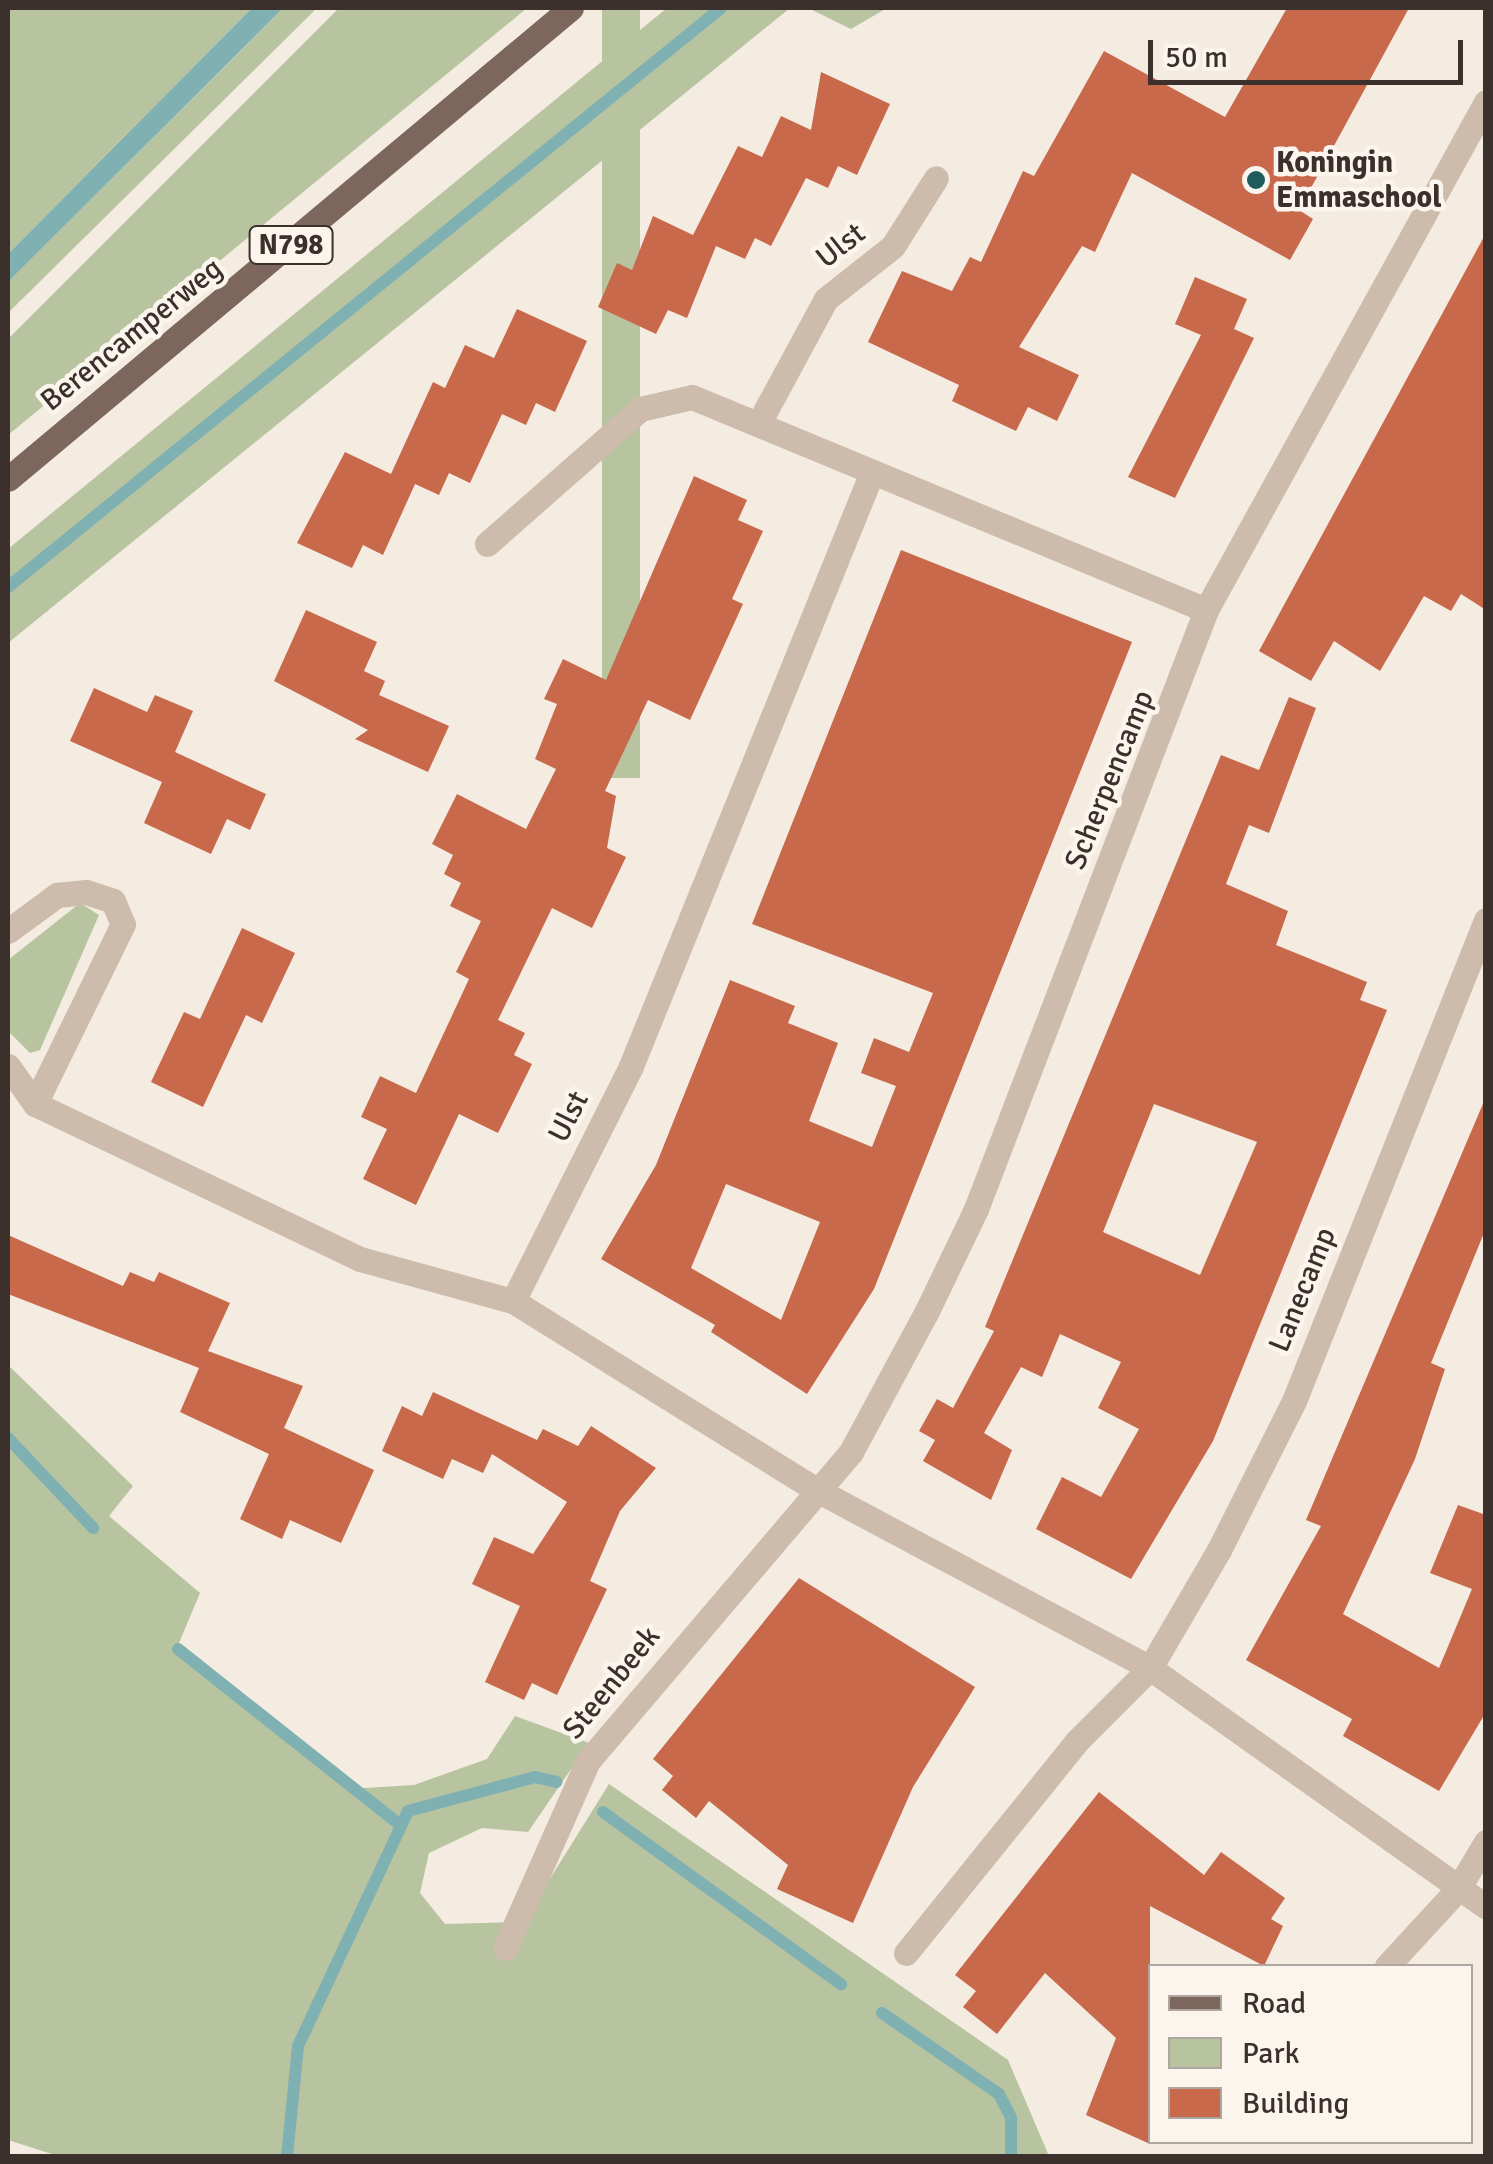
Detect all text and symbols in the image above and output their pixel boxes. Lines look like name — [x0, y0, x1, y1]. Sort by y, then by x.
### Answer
scale bar — [1153, 20, 1468, 82]
text: 50 m — [1165, 39, 1228, 76]
place label: Koningin Emmaschool — [1276, 145, 1442, 216]
marker: Koningin Emmaschool — [1245, 169, 1267, 191]
street label: Ulst — [809, 216, 873, 276]
road number: N798 — [248, 222, 334, 268]
street label: Berencamperweg — [34, 251, 230, 419]
street label: Scherpencamp — [1058, 685, 1162, 875]
street label: Ulst — [541, 1085, 597, 1149]
street label: Lanecamp — [1262, 1222, 1344, 1358]
street label: Steenbeek — [556, 1620, 668, 1746]
legend — [1148, 1964, 1473, 2144]
text: Road — [1242, 1985, 1306, 2022]
text: Park — [1242, 2035, 1300, 2072]
text: Building — [1242, 2085, 1349, 2122]

